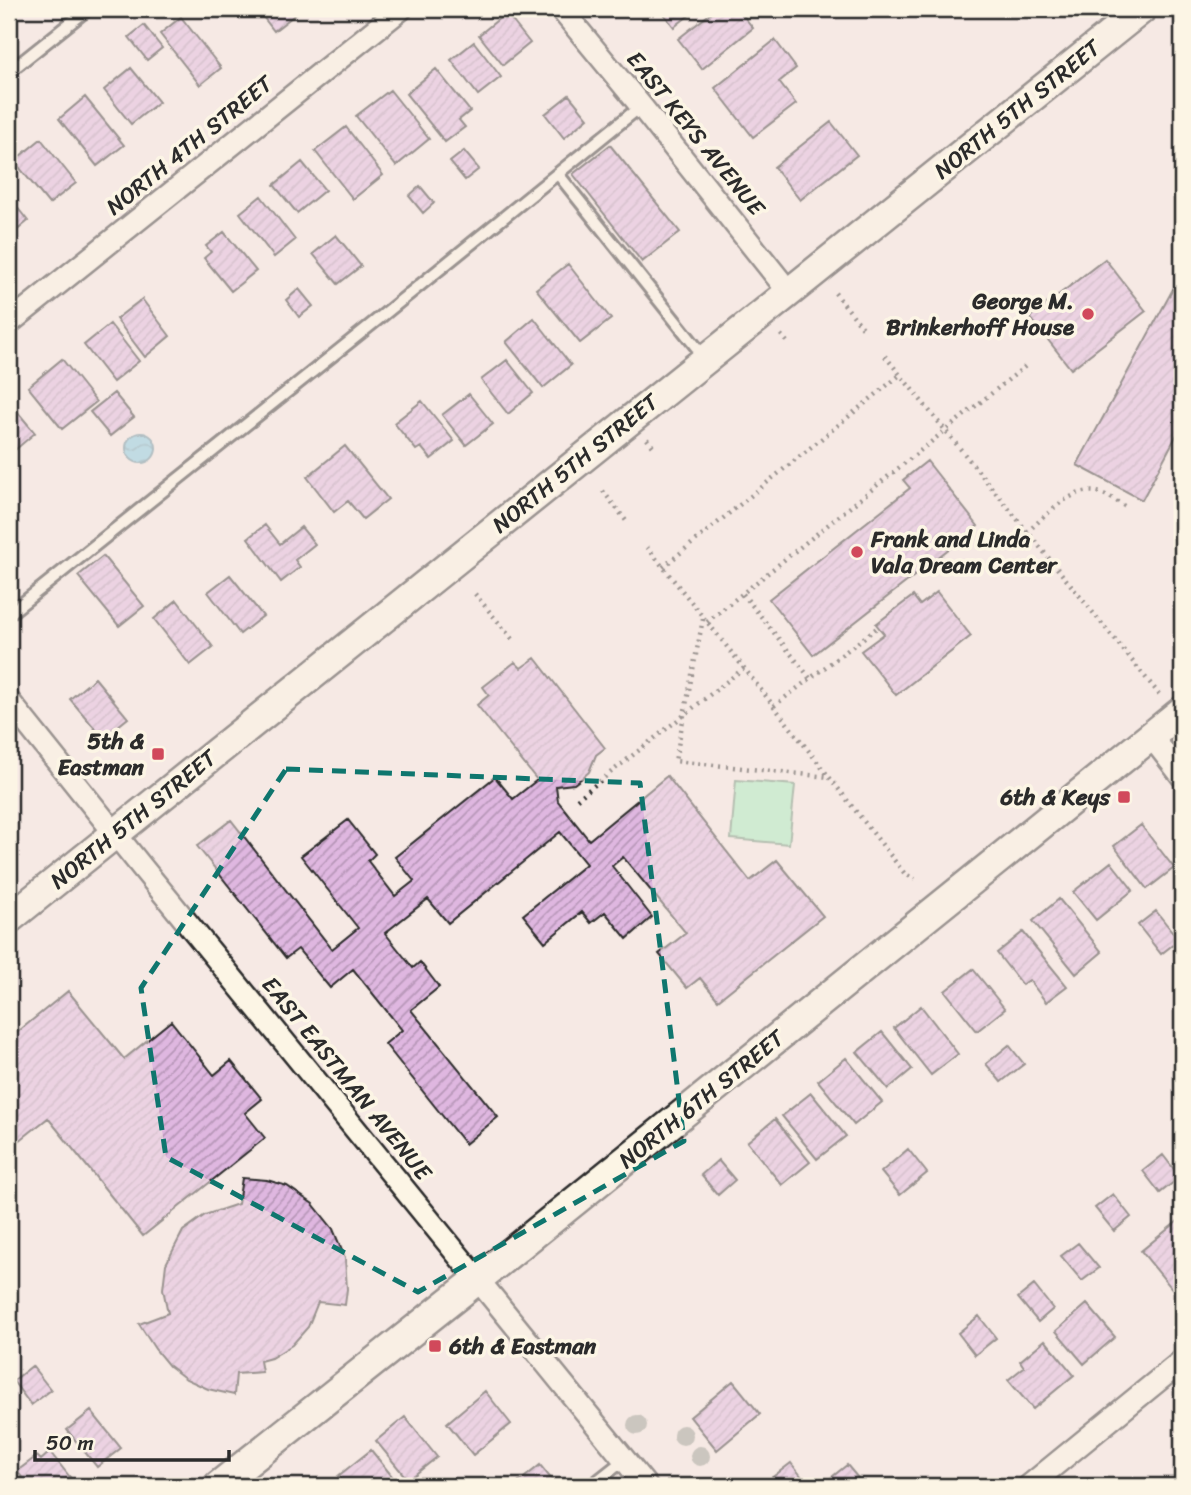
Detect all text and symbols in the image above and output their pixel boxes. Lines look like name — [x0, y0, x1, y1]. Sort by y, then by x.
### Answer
street label: NORTH 5TH STREET — [924, 28, 1111, 190]
street label: EAST KEYS AVENUE — [616, 41, 776, 226]
street label: NORTH 4TH STREET — [96, 64, 283, 226]
place label: George M. Brinkerhoff House — [886, 281, 1075, 348]
marker: George M. Brinkerhoff House — [1080, 306, 1096, 322]
street label: NORTH 5TH STREET — [482, 382, 669, 544]
place label: Frank and Linda Vala Dream Center — [870, 519, 1058, 586]
marker: Frank and Linda Vala Dream Center — [849, 544, 865, 560]
place label: 5th & Eastman — [57, 721, 145, 788]
street label: NORTH 5TH STREET — [40, 738, 227, 900]
marker: 5th & Eastman — [150, 746, 166, 762]
place label: 6th & Keys — [999, 777, 1111, 818]
marker: 6th & Keys — [1116, 789, 1132, 805]
street label: EAST EASTMAN AVENUE — [251, 967, 443, 1191]
street label: NORTH 6TH STREET — [609, 1018, 795, 1180]
place label: 6th & Eastman — [448, 1326, 597, 1367]
marker: 6th & Eastman — [427, 1338, 443, 1354]
scale bar — [35, 1418, 229, 1462]
text: 50 m — [46, 1424, 94, 1462]

